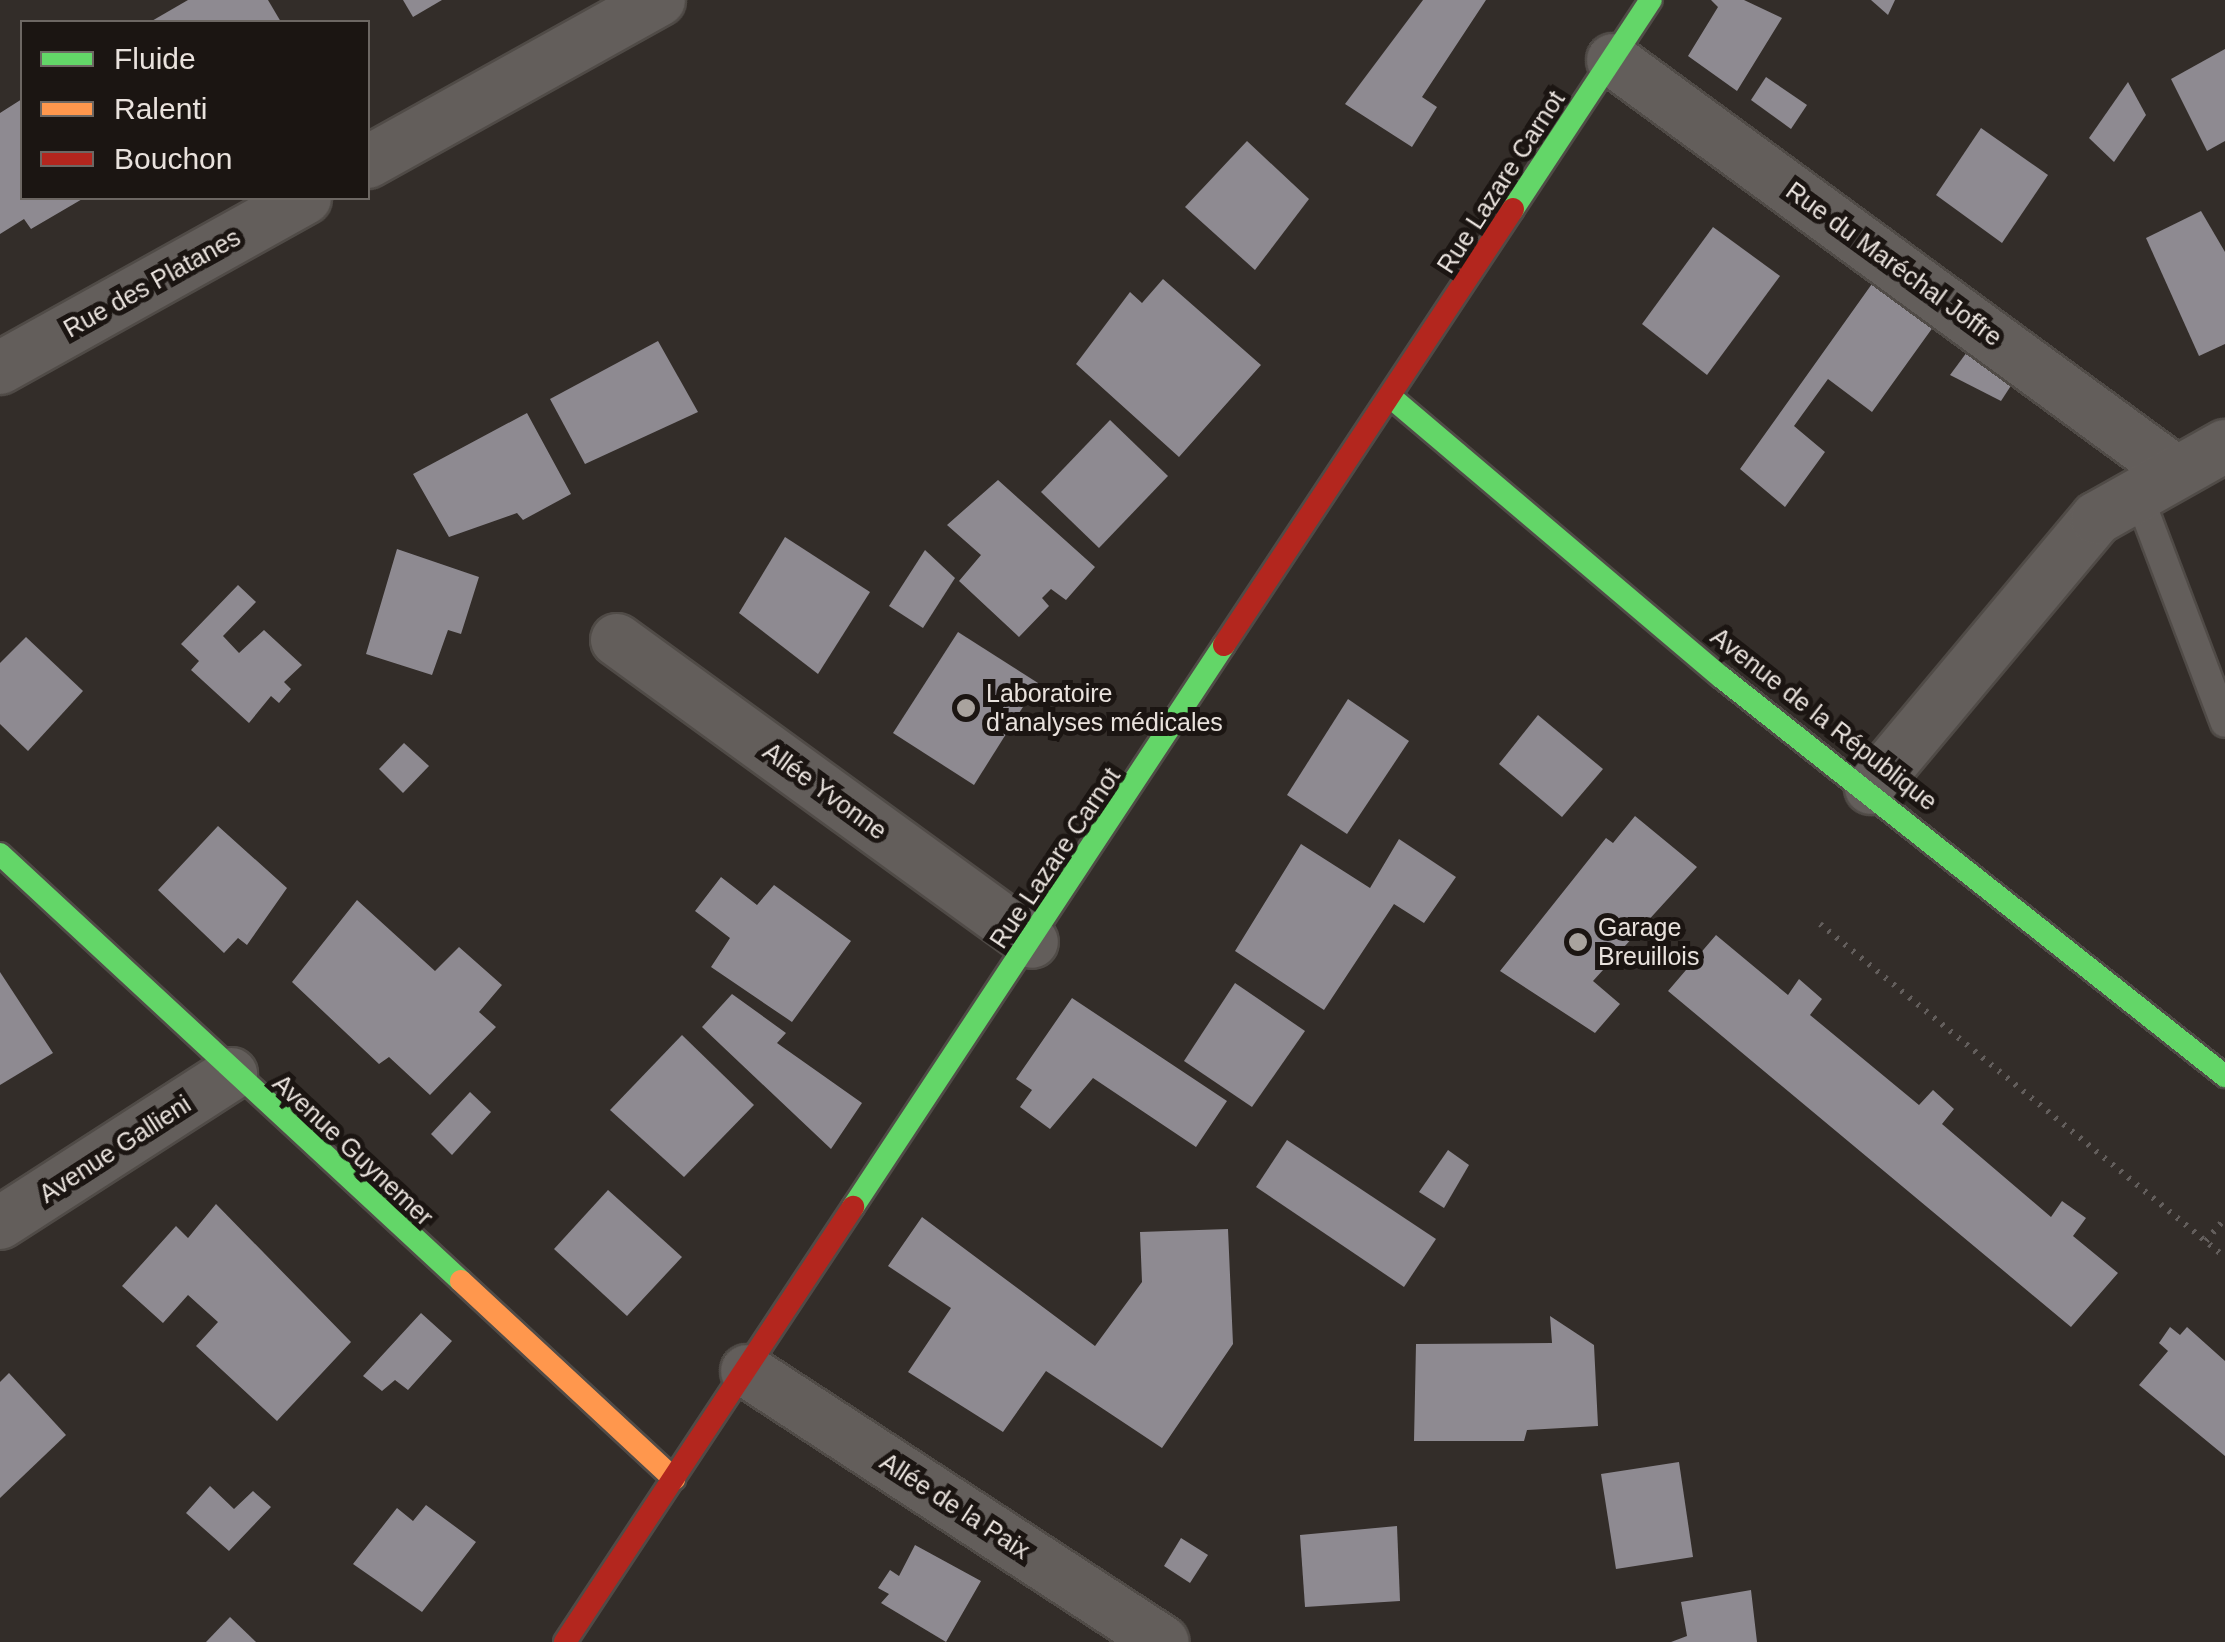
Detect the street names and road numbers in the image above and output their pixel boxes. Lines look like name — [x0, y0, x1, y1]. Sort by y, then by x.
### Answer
street label: Rue Lazare Carnot — [1431, 85, 1571, 279]
street label: Rue du Maréchal Joffre — [1780, 176, 2008, 352]
street label: Rue des Platanes — [58, 222, 246, 344]
street label: Avenue de la République — [1705, 621, 1943, 817]
street label: Allée Yvonne — [757, 736, 893, 846]
street label: Rue Lazare Carnot — [984, 762, 1126, 954]
street label: Avenue Guynemer — [267, 1068, 439, 1232]
street label: Avenue Gallieni — [34, 1089, 196, 1209]
street label: Allée de la Paix — [875, 1446, 1035, 1566]

